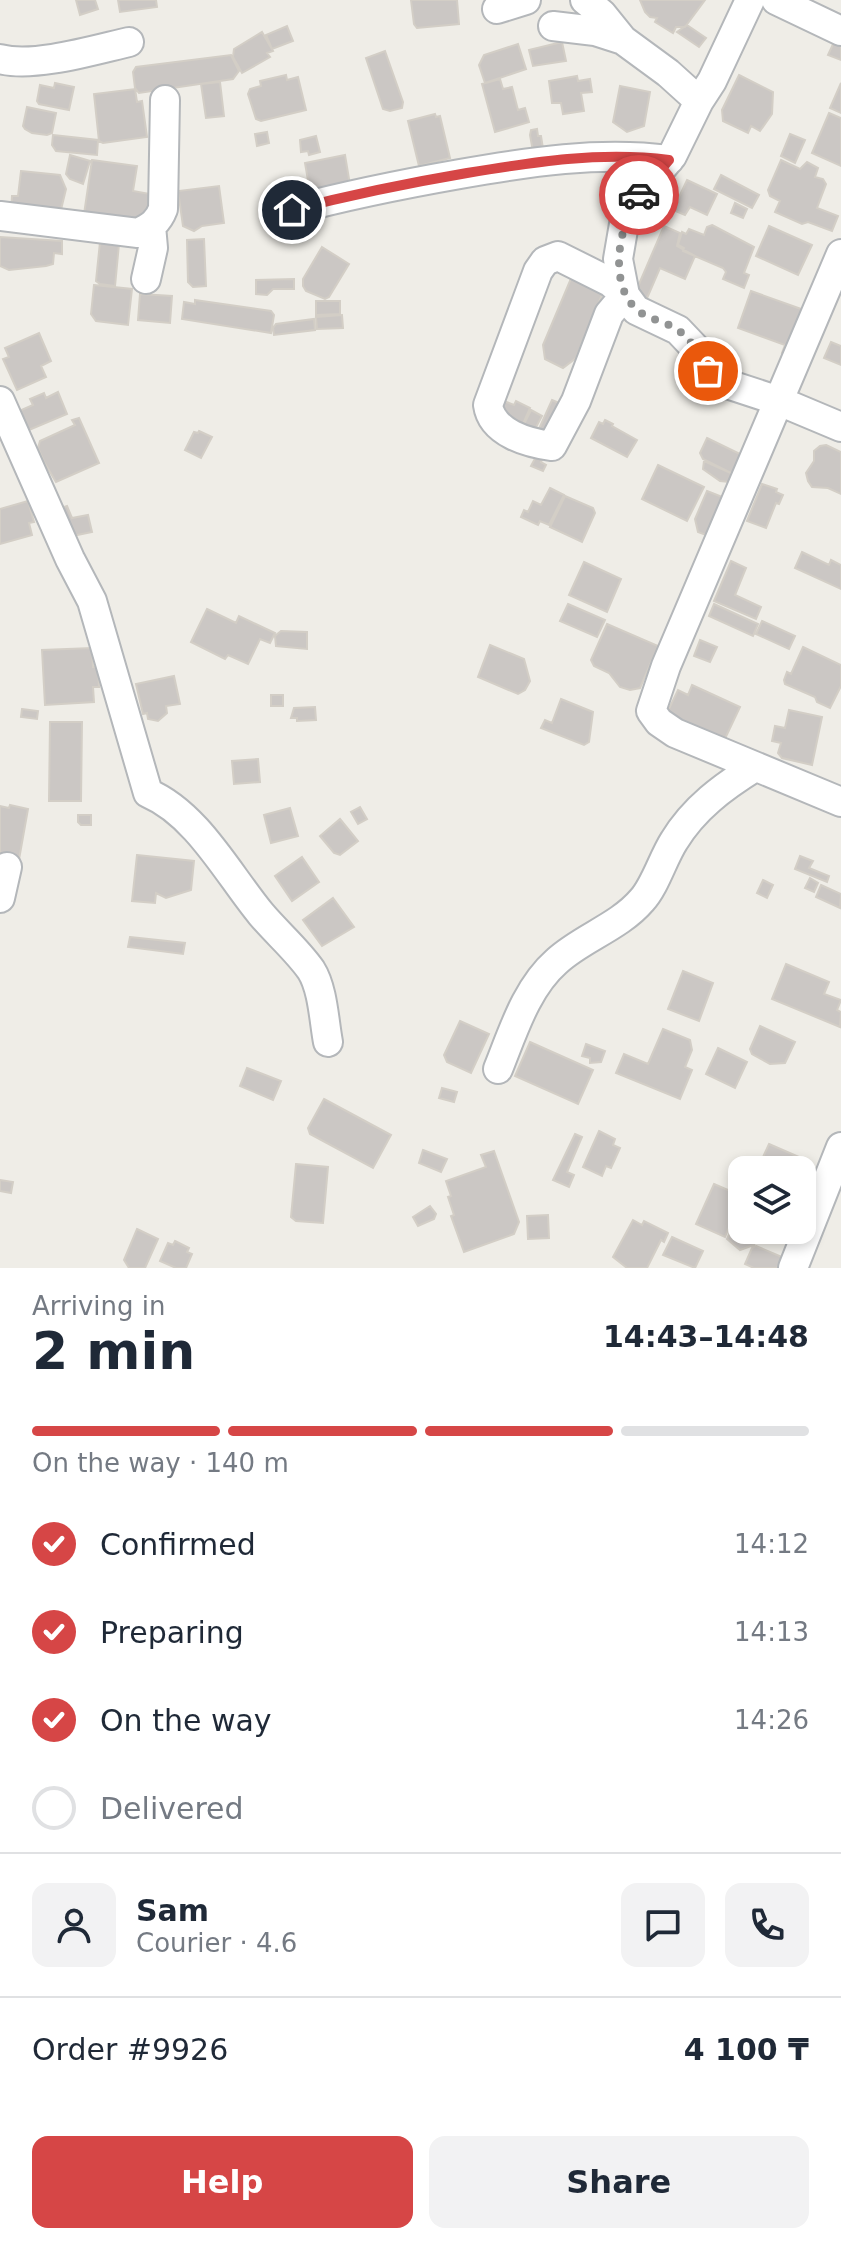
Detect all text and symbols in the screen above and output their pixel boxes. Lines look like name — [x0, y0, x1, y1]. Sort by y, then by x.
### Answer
courier — [599, 155, 679, 235]
icon: car — [617, 173, 661, 217]
pin — [258, 176, 326, 244]
icon: home — [270, 188, 314, 232]
pin — [674, 337, 742, 405]
icon: bag — [686, 349, 730, 393]
map controls — [728, 1156, 816, 1244]
button: layers — [728, 1156, 816, 1244]
text: Arriving in — [32, 1291, 166, 1321]
text: 14:43–14:48 — [603, 1319, 809, 1354]
text: 2 min — [32, 1321, 195, 1381]
text: On the way · 140 m — [32, 1448, 289, 1478]
icon: check — [32, 1522, 76, 1566]
text: Confirmed — [100, 1527, 256, 1562]
text: 14:12 — [734, 1529, 809, 1559]
icon: check — [32, 1610, 76, 1654]
text: Preparing — [100, 1615, 244, 1650]
text: 14:13 — [734, 1617, 809, 1647]
icon: check — [32, 1698, 76, 1742]
text: On the way — [100, 1703, 272, 1738]
text: 14:26 — [734, 1705, 809, 1735]
text: Delivered — [100, 1791, 244, 1826]
button: person — [32, 1883, 116, 1967]
button: chat — [621, 1883, 705, 1967]
button: phone — [725, 1883, 809, 1967]
text: Sam — [136, 1893, 209, 1928]
text: Courier · 4.6 — [136, 1928, 297, 1958]
text: Order #9926 — [32, 2032, 228, 2067]
text: 4 100 ₸ — [684, 2032, 809, 2067]
button: Help — [32, 2136, 413, 2228]
button: Share — [429, 2136, 809, 2228]

